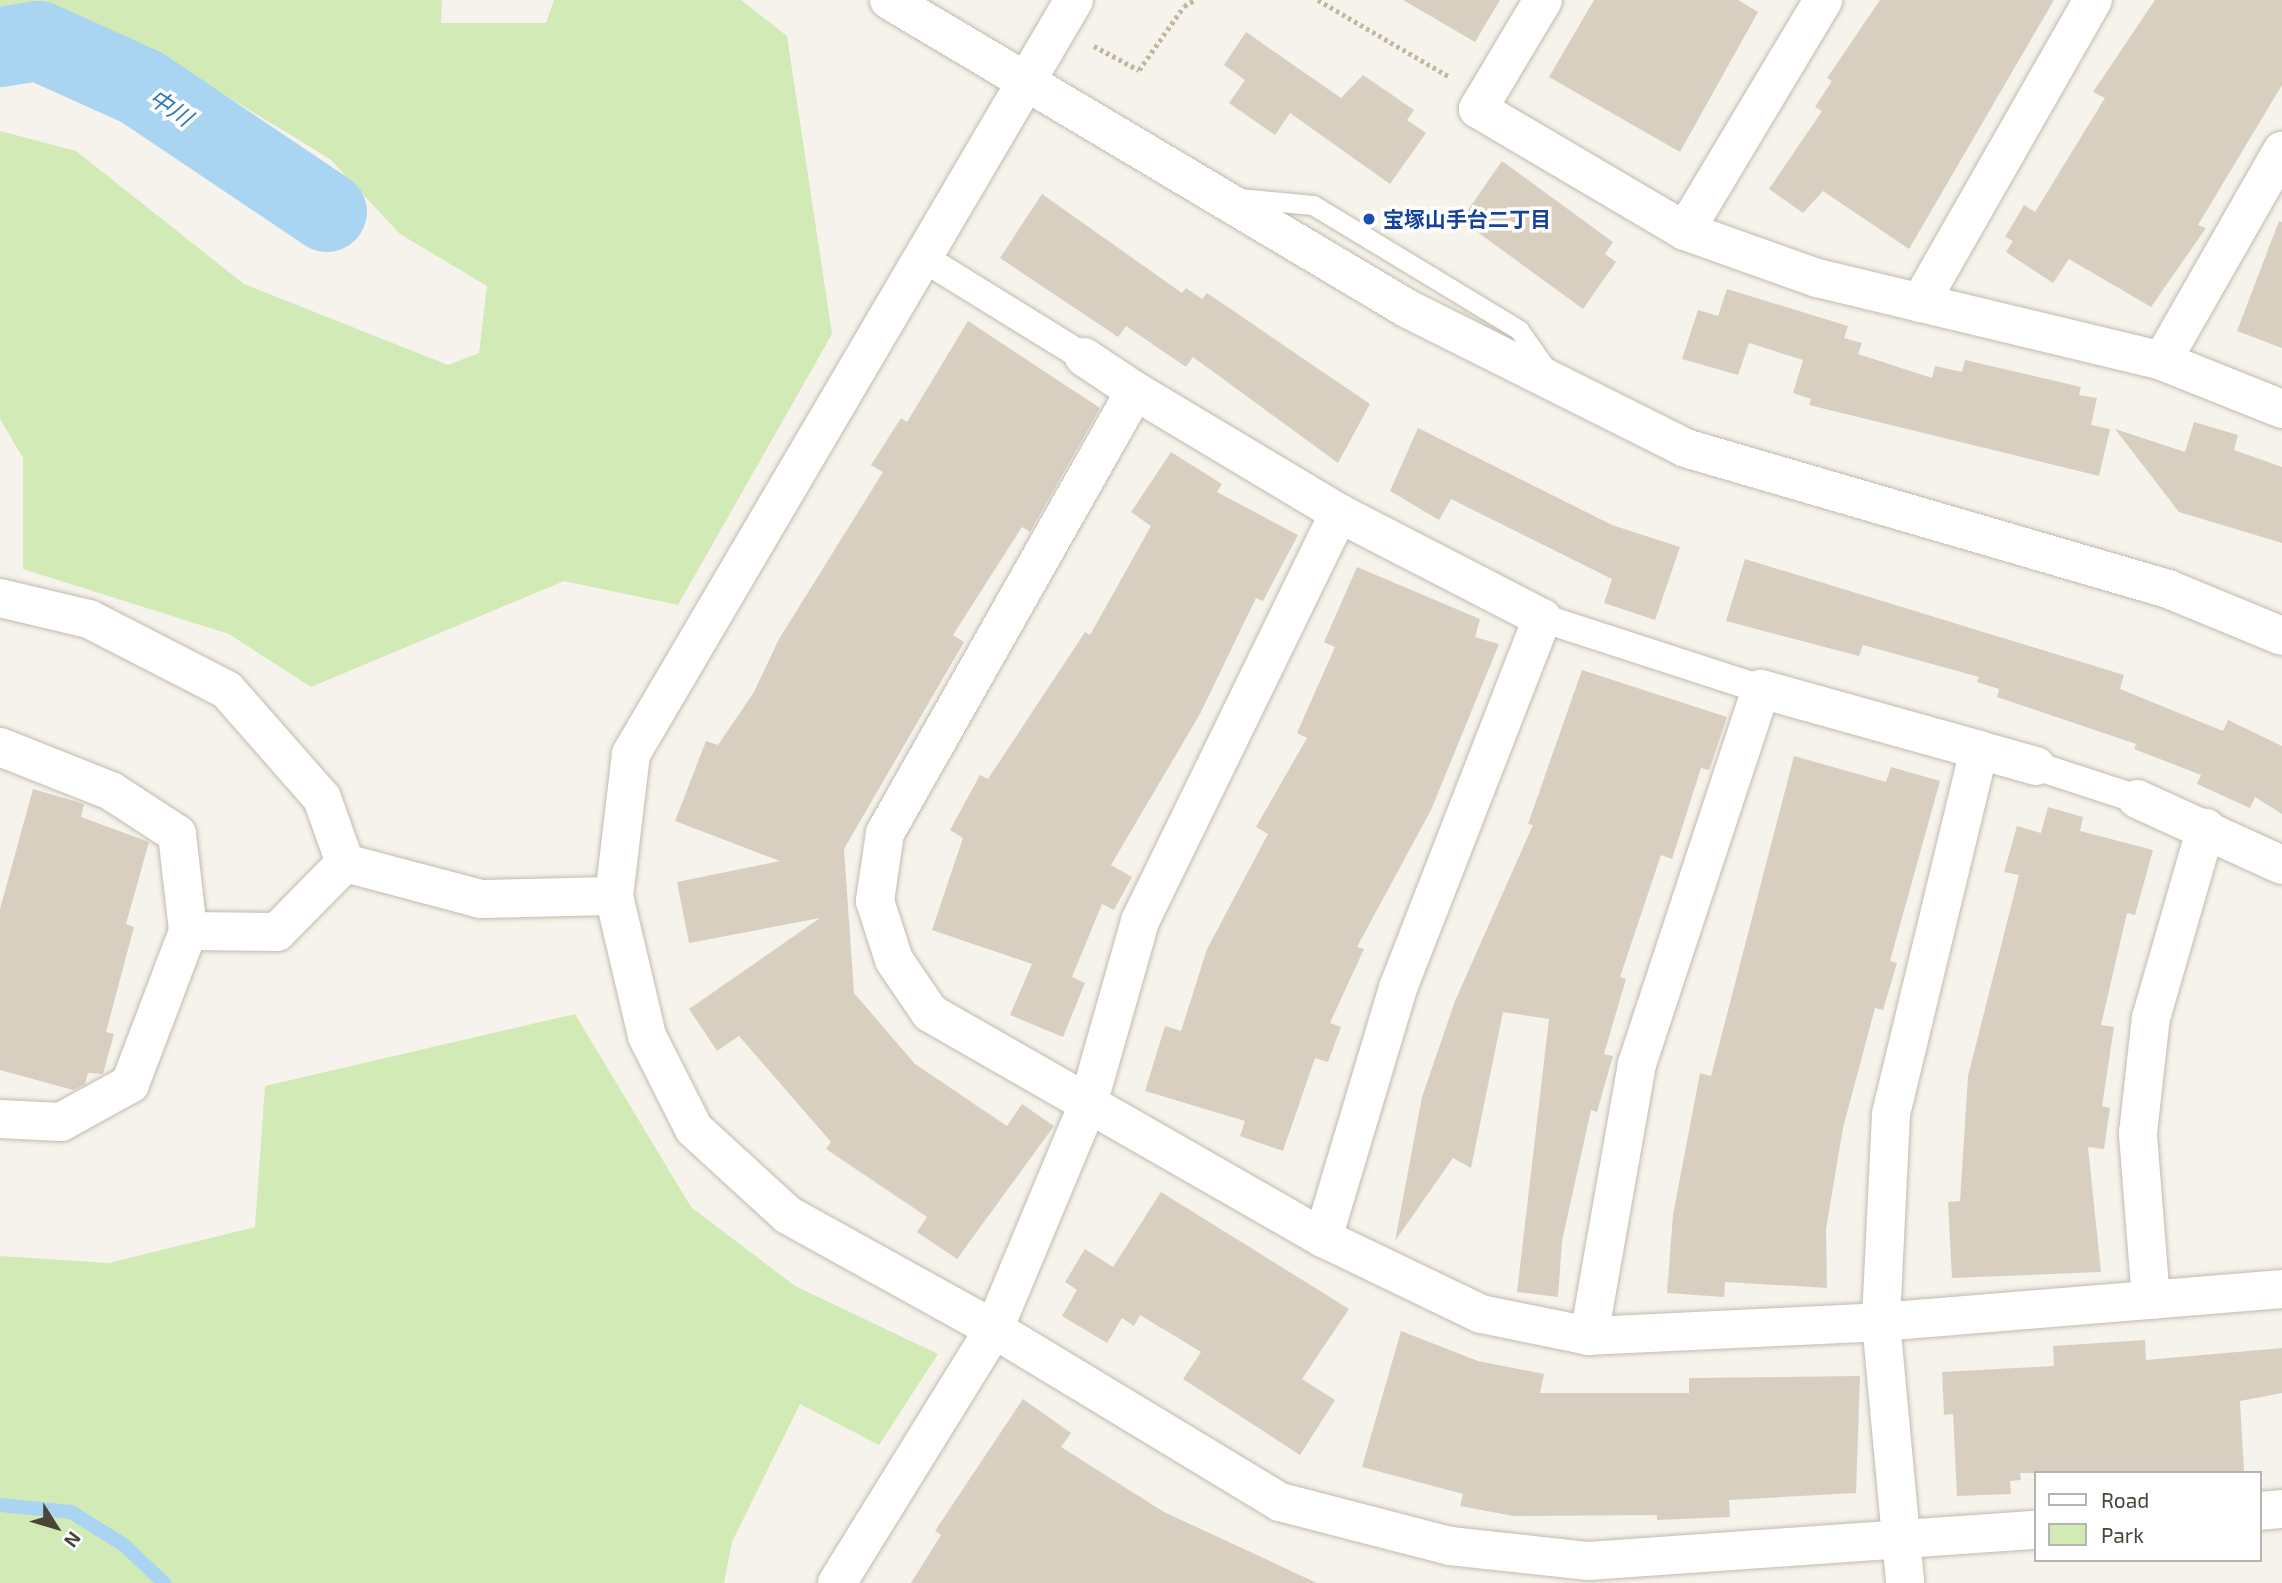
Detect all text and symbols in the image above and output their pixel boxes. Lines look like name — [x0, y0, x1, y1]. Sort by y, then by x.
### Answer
water label: 中川 — [144, 83, 198, 131]
place label: 宝塚山手台二丁目 — [1383, 206, 1551, 232]
marker: 宝塚山手台二丁目 — [1361, 211, 1377, 227]
legend — [2034, 1471, 2261, 1562]
text: Road — [2101, 1487, 2149, 1512]
north arrow — [21, 1492, 91, 1562]
text: Park — [2101, 1522, 2144, 1547]
text: N — [60, 1528, 86, 1552]

